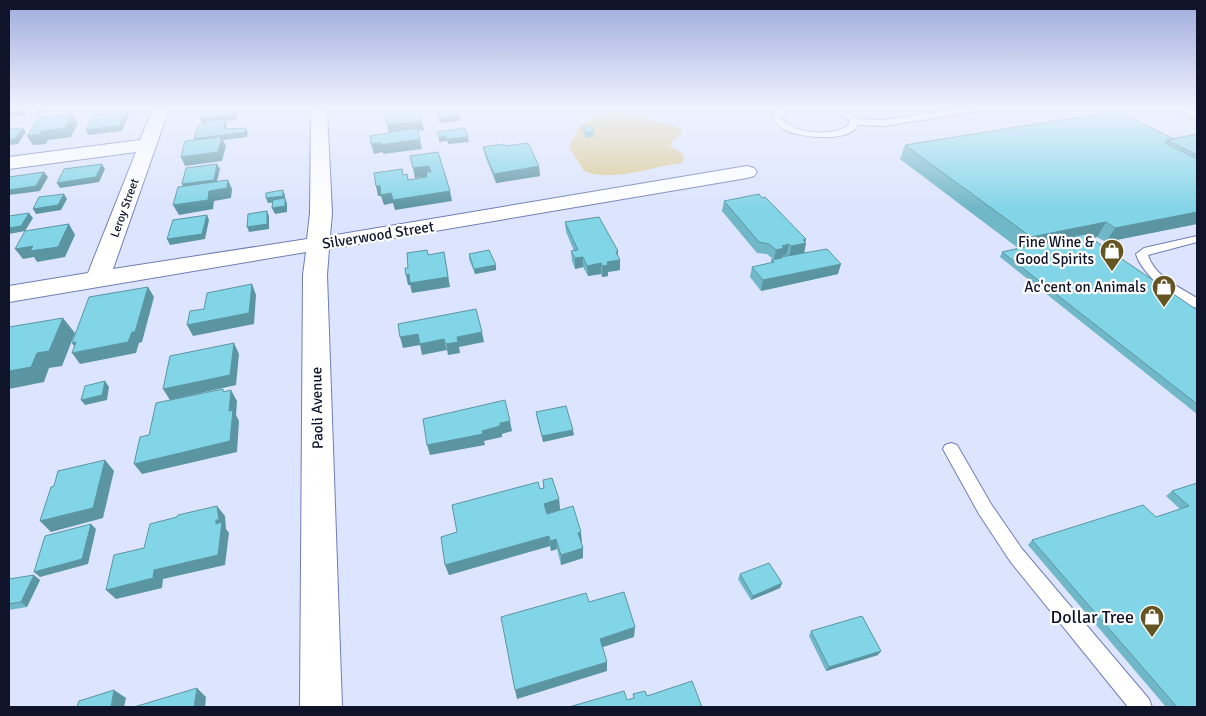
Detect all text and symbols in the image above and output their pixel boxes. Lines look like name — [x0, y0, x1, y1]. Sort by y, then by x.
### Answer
street label: Leroy Street — [107, 176, 143, 240]
street label: Silverwood Street — [321, 217, 435, 253]
place label: Fine Wine & Good Spirits — [1016, 233, 1095, 268]
shop icon: Fine Wine & Good Spirits — [1099, 238, 1125, 272]
shop icon: Ac'cent on Animals — [1151, 274, 1177, 308]
place label: Ac'cent on Animals — [1024, 278, 1146, 296]
street label: Paoli Avenue — [307, 367, 327, 449]
shop icon: Dollar Tree — [1139, 604, 1165, 638]
place label: Dollar Tree — [1051, 606, 1134, 628]

